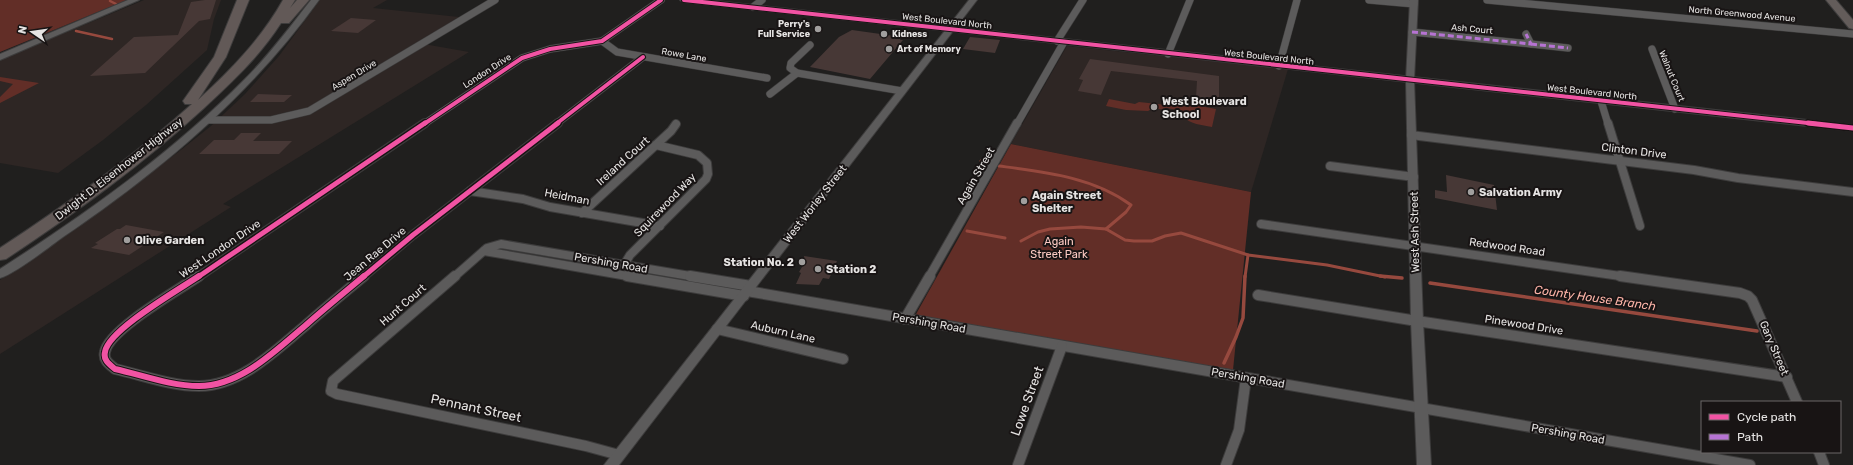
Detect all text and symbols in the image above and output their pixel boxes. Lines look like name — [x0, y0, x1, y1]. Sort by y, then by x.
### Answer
street label: North Greenwood Avenue — [1688, 4, 1796, 24]
street label: West Boulevard North — [901, 11, 993, 31]
north arrow — [12, 12, 52, 52]
place label: Perry's Full Service — [758, 19, 811, 39]
street label: Ash Court — [1451, 22, 1494, 36]
text: N — [16, 24, 30, 35]
marker: Perry's Full Service — [813, 24, 823, 34]
marker: Kidness — [879, 29, 889, 39]
place label: Kidness — [892, 29, 927, 39]
marker: Art of Memory — [884, 44, 894, 54]
place label: Art of Memory — [897, 44, 961, 54]
street label: Rowe Lane — [661, 46, 707, 64]
street label: West Boulevard North — [1223, 47, 1315, 67]
street label: Walnut Court — [1657, 49, 1687, 103]
street label: London Drive — [461, 52, 513, 90]
street label: Aspen Drive — [330, 58, 378, 92]
street label: West Boulevard North — [1546, 82, 1638, 102]
place label: West Boulevard School — [1162, 95, 1247, 121]
marker: West Boulevard School — [1149, 102, 1159, 112]
street label: Dwight D. Eisenhower Highway — [53, 115, 185, 223]
street label: Ireland Court — [594, 133, 653, 188]
street label: Clinton Drive — [1601, 141, 1667, 161]
street label: Again Street — [954, 145, 998, 207]
street label: West Worley Street — [781, 162, 850, 245]
street label: Squirewood Way — [631, 170, 699, 240]
street label: Heidman — [543, 186, 591, 208]
place label: Salvation Army — [1479, 186, 1563, 199]
marker: Salvation Army — [1466, 187, 1476, 197]
place label: Again Street Shelter — [1032, 189, 1101, 215]
street label: West Ash Street — [1408, 191, 1422, 273]
marker: Again Street Shelter — [1019, 196, 1029, 206]
street label: West London Drive — [177, 217, 263, 281]
street label: Jean Rae Drive — [341, 224, 409, 284]
place label: Olive Garden — [135, 234, 204, 247]
marker: Olive Garden — [122, 235, 132, 245]
park label: Again Street Park — [1030, 235, 1088, 261]
street label: Redwood Road — [1468, 235, 1546, 259]
street label: Pershing Road — [573, 250, 649, 276]
place label: Station No. 2 — [724, 256, 794, 269]
marker: Station No. 2 — [797, 257, 807, 267]
place label: Station 2 — [826, 263, 876, 276]
marker: Station 2 — [813, 264, 823, 274]
street label: Hunt Court — [377, 281, 429, 329]
water label: County House Branch — [1533, 283, 1657, 313]
street label: Pershing Road — [891, 310, 967, 336]
street label: Pinewood Drive — [1484, 312, 1564, 338]
street label: Auburn Lane — [750, 318, 816, 346]
street label: Gary Street — [1757, 319, 1792, 378]
street label: Lowe Street — [1008, 364, 1046, 438]
street label: Pershing Road — [1210, 365, 1286, 391]
street label: Pennant Street — [429, 391, 523, 425]
legend — [1701, 401, 1841, 453]
text: Cycle path — [1737, 410, 1796, 424]
street label: Pershing Road — [1530, 421, 1606, 447]
text: Path — [1737, 430, 1763, 444]

